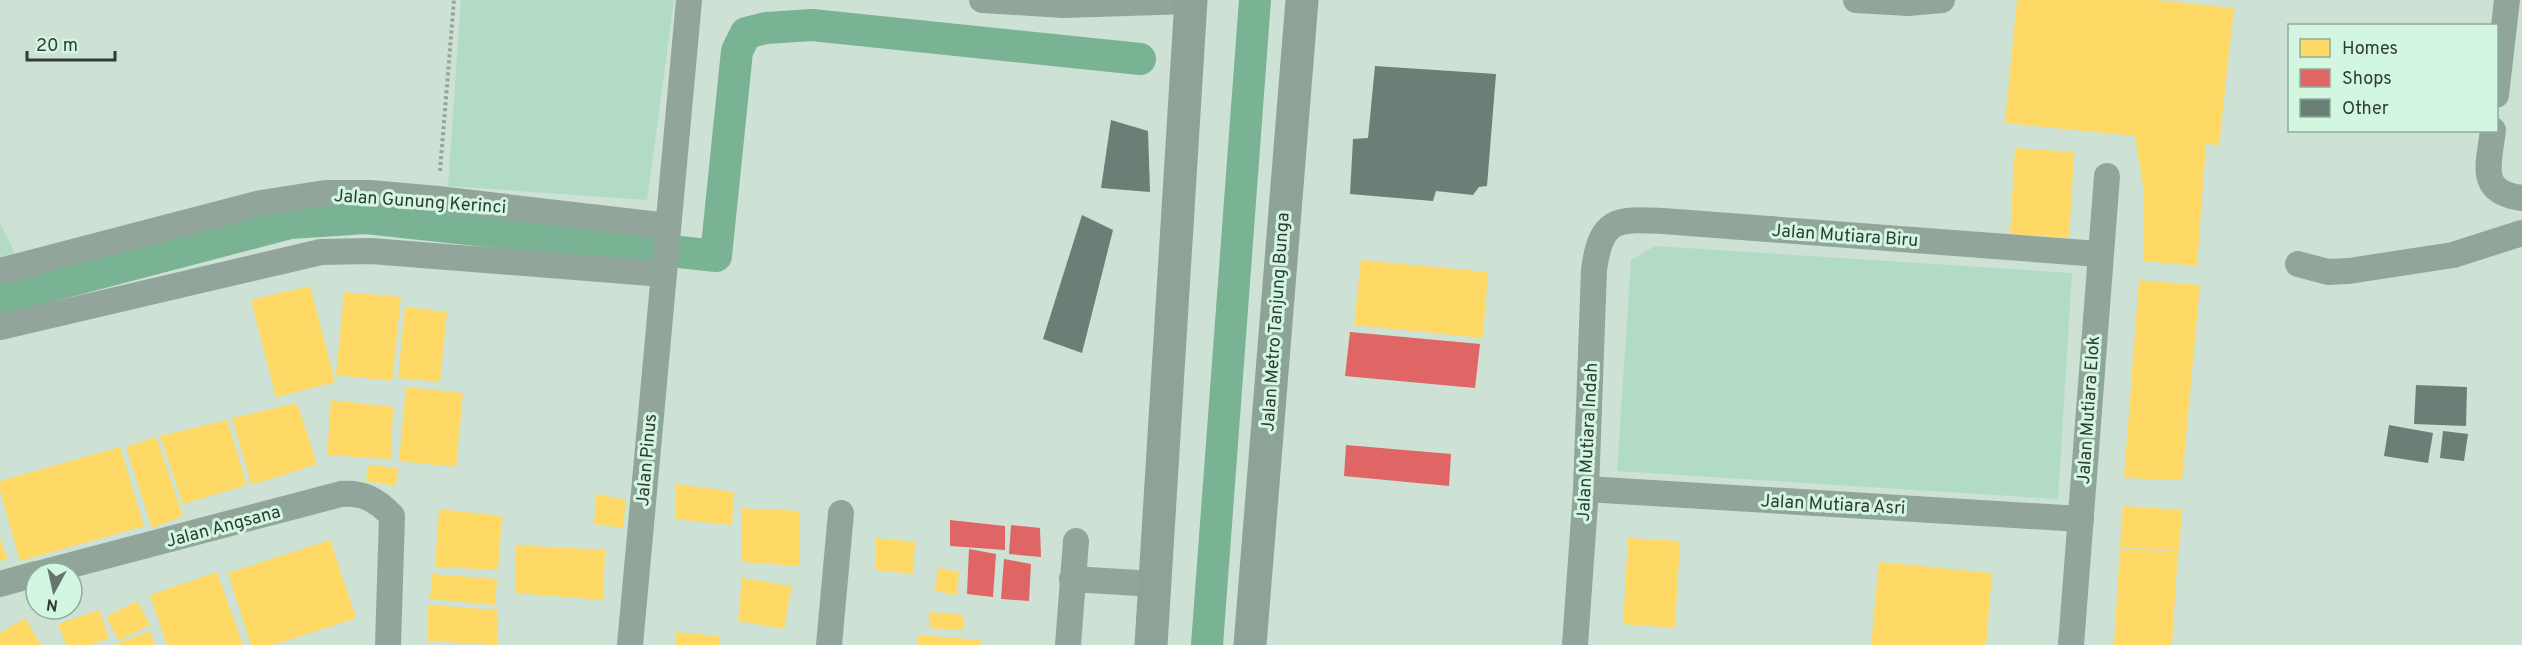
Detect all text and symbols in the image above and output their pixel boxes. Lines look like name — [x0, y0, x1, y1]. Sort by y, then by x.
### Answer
scale bar — [27, 24, 116, 62]
legend — [2288, 24, 2498, 132]
text: 20 m — [36, 35, 78, 58]
text: Homes — [2342, 38, 2398, 61]
text: Shops — [2342, 68, 2392, 91]
text: Other — [2342, 98, 2389, 121]
street label: Jalan Gunung Kerinci — [333, 185, 507, 220]
street label: Jalan Metro Tanjung Bunga — [1257, 212, 1296, 433]
street label: Jalan Mutiara Biru — [1771, 220, 1919, 253]
street label: Jalan Mutiara Elok — [2073, 335, 2106, 485]
street label: Jalan Mutiara Indah — [1573, 362, 1604, 522]
street label: Jalan Pinus — [632, 413, 663, 507]
street label: Jalan Mutiara Asri — [1760, 490, 1906, 521]
street label: Jalan Angsana — [164, 501, 283, 554]
north arrow — [24, 561, 84, 621]
text: N — [45, 593, 59, 615]

